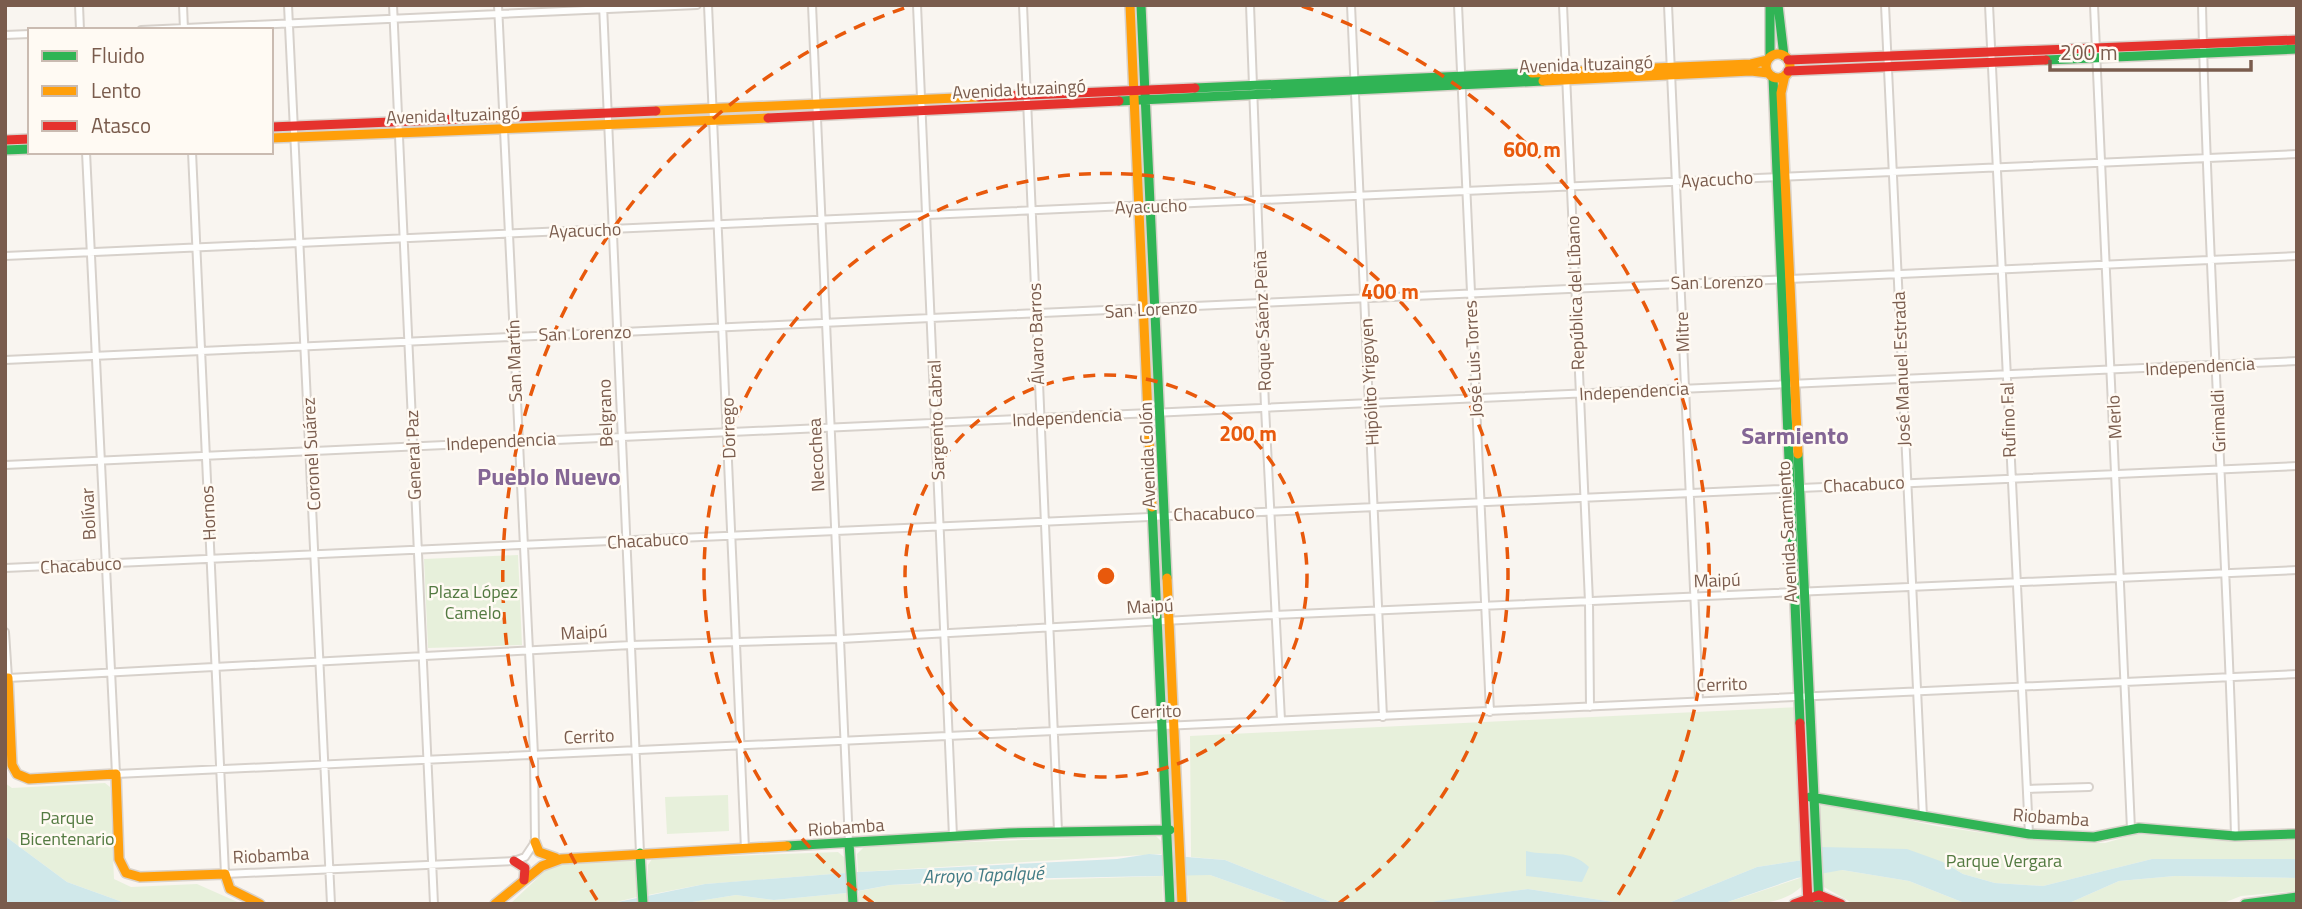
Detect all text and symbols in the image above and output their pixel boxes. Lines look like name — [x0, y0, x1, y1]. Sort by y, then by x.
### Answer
legend — [28, 28, 273, 154]
scale bar — [2050, 28, 2251, 72]
text: 200 m — [2060, 36, 2117, 68]
text: Fluido — [91, 39, 145, 71]
street label: Avenida Ituzaingó — [1519, 48, 1653, 80]
street label: Avenida Ituzaingó — [951, 72, 1087, 106]
text: Lento — [91, 74, 141, 106]
street label: Avenida Ituzaingó — [386, 99, 520, 131]
text: Atasco — [91, 109, 151, 141]
text: 600 m — [1503, 133, 1561, 165]
street label: Ayacucho — [1680, 164, 1754, 194]
street label: Ayacucho — [1114, 191, 1188, 221]
street label: Ayacucho — [548, 215, 622, 245]
street label: República del Líbano — [1559, 215, 1591, 371]
street label: Roque Sáenz Peña — [1246, 250, 1278, 392]
street label: San Lorenzo — [1670, 268, 1764, 296]
text: 400 m — [1361, 275, 1419, 307]
street label: Álvaro Barros — [1021, 282, 1051, 386]
street label: José Manuel Estrada — [1885, 291, 1917, 447]
street label: San Lorenzo — [1104, 293, 1198, 325]
street label: José Luis Torres — [1456, 300, 1490, 418]
street label: Mitre — [1668, 311, 1696, 353]
street label: San Lorenzo — [538, 318, 632, 348]
street label: Hipólito Yrigoyen — [1352, 318, 1386, 446]
street label: San Martín — [499, 319, 529, 403]
street label: Independencia — [2144, 350, 2256, 382]
street label: Sargento Cabral — [920, 359, 952, 481]
street label: Independencia — [1578, 375, 1690, 407]
street label: Belgrano — [590, 379, 620, 447]
street label: Rufino Fal — [1993, 382, 2023, 458]
street label: Grimaldi — [2203, 389, 2233, 453]
street label: Merlo — [2099, 394, 2129, 440]
street label: Coronel Suárez — [295, 397, 327, 511]
street label: Dorrego — [713, 397, 743, 459]
street label: Independencia — [1011, 401, 1123, 433]
street label: Avenida Colón — [1132, 401, 1162, 509]
street label: General Paz — [398, 410, 428, 500]
street label: Necochea — [801, 417, 831, 493]
text: 200 m — [1219, 417, 1277, 449]
district label: Sarmiento — [1741, 417, 1849, 453]
street label: Independencia — [445, 425, 557, 457]
district label: Pueblo Nuevo — [477, 458, 621, 494]
street label: Avenida Sarmiento — [1770, 460, 1804, 604]
street label: Chacabuco — [1823, 468, 1905, 500]
street label: Hornos — [193, 485, 223, 541]
street label: Bolívar — [73, 487, 103, 541]
street label: Chacabuco — [1173, 498, 1255, 528]
street label: Chacabuco — [607, 524, 689, 556]
street label: Chacabuco — [40, 549, 122, 581]
centre of rings — [1094, 564, 1118, 588]
street label: Maipú — [1693, 566, 1741, 594]
park label: Plaza López Camelo — [428, 578, 518, 626]
street label: Maipú — [1126, 591, 1174, 621]
street label: Maipú — [560, 617, 608, 647]
street label: Cerrito — [1696, 670, 1748, 698]
street label: Cerrito — [1130, 697, 1182, 725]
street label: Cerrito — [563, 721, 615, 751]
street label: Riobamba — [2012, 801, 2090, 833]
park label: Parque Bicentenario — [19, 804, 115, 852]
street label: Riobamba — [807, 811, 885, 843]
street label: Riobamba — [232, 840, 310, 870]
park label: Parque Vergara — [1946, 847, 2062, 874]
water label: Arroyo Tapalqué — [922, 857, 1046, 891]

